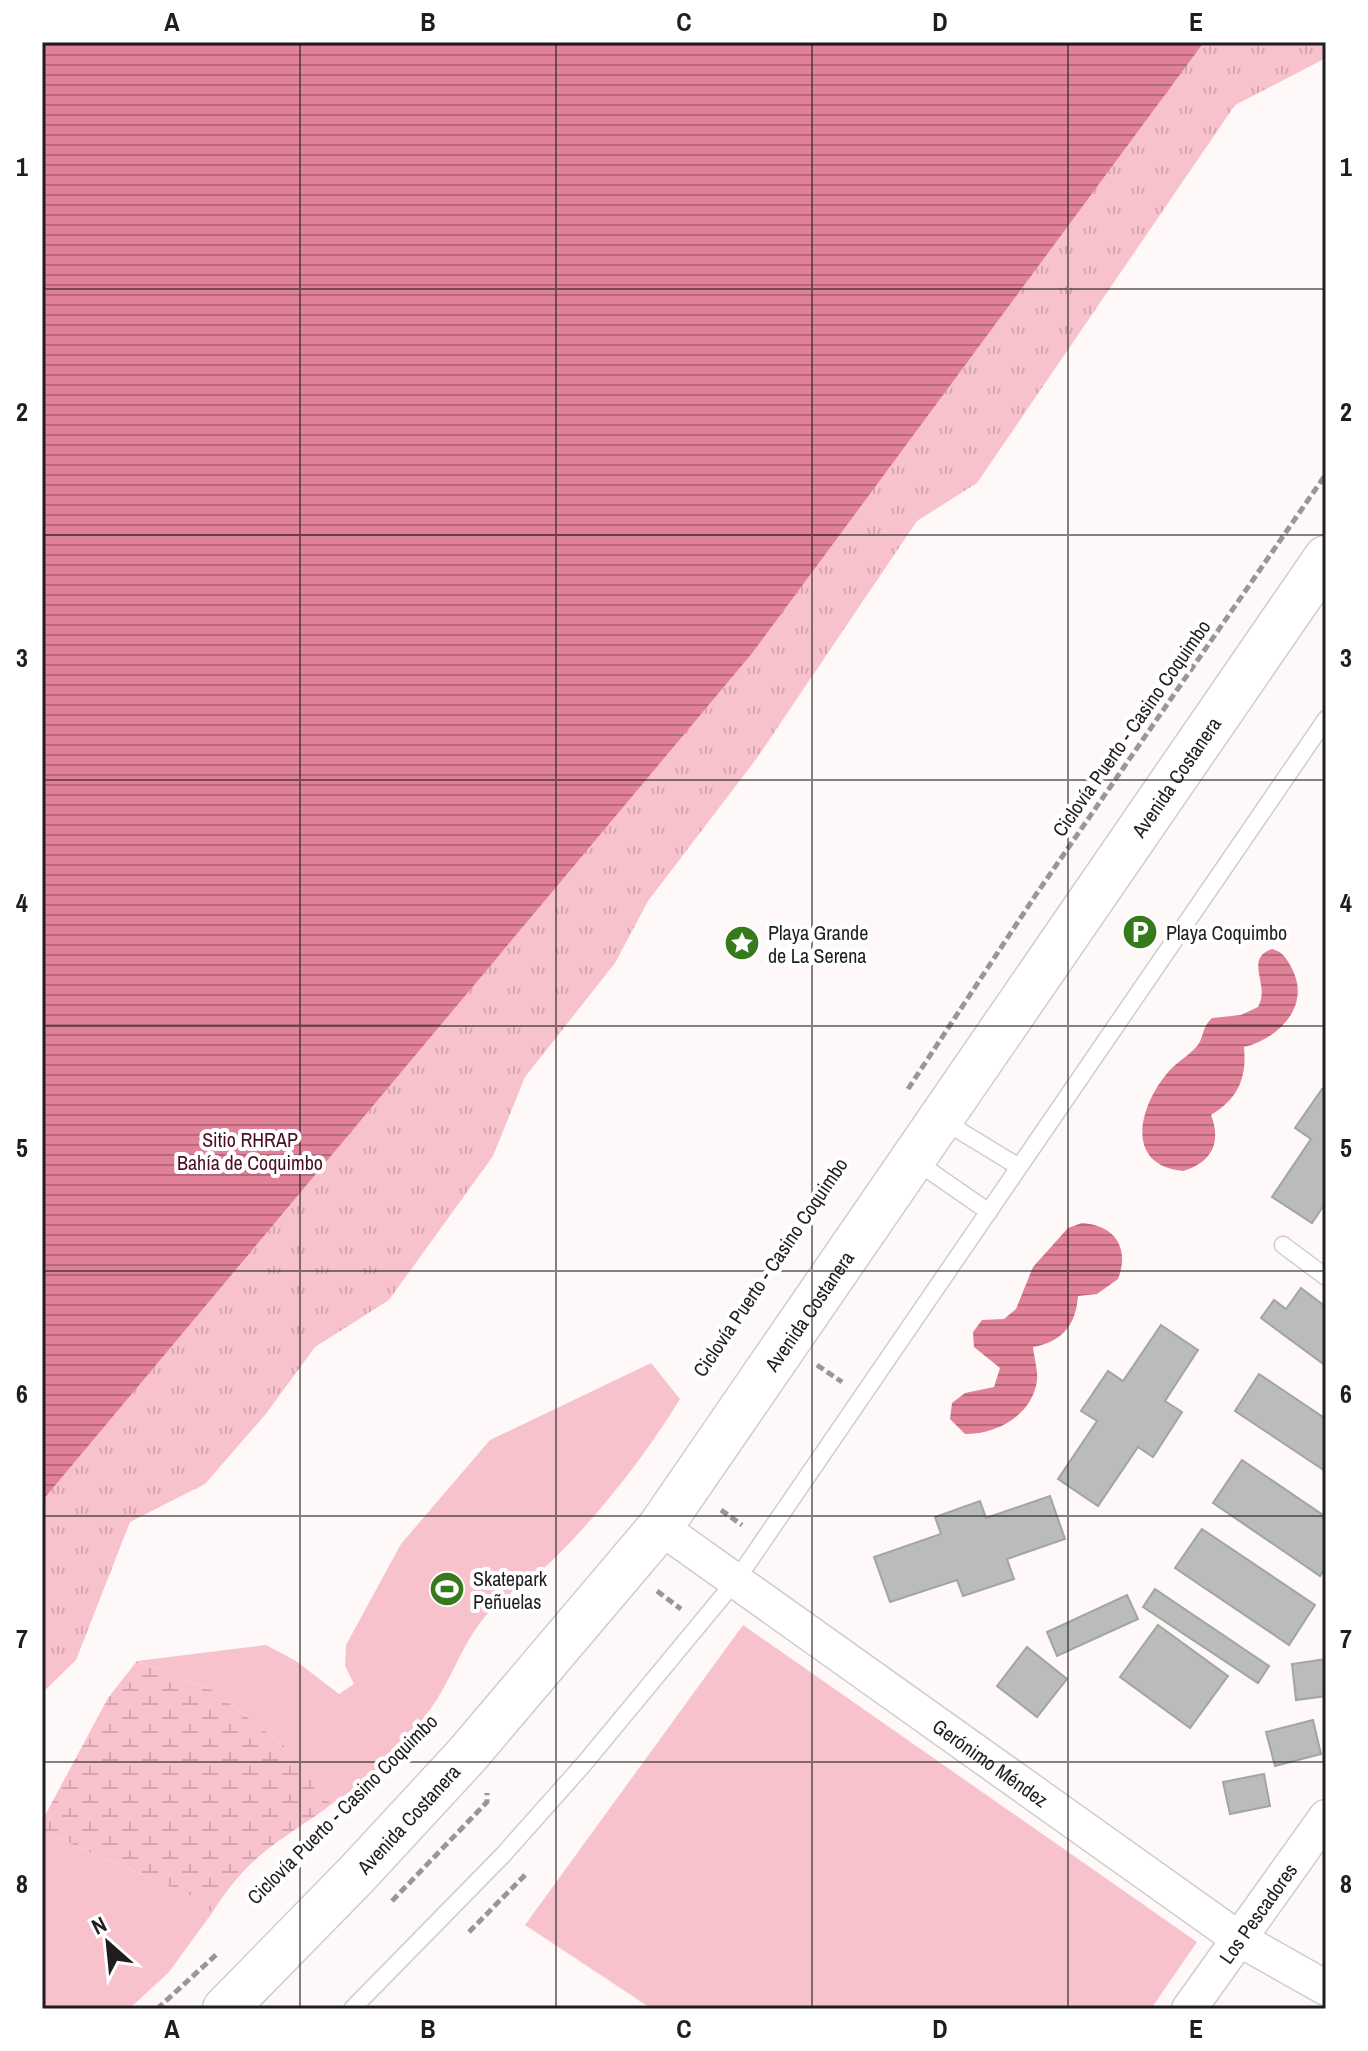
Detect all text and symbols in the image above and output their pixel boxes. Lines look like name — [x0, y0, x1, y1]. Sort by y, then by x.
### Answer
text: A — [164, 4, 180, 39]
text: B — [420, 4, 436, 39]
text: C — [676, 4, 692, 39]
text: D — [932, 4, 948, 39]
text: E — [1189, 4, 1203, 39]
text: 1 — [16, 149, 28, 184]
text: 1 — [1340, 149, 1352, 184]
text: 2 — [16, 394, 28, 429]
text: 2 — [1340, 394, 1352, 429]
street label: Ciclovía Puerto - Casino Coquimbo — [1046, 614, 1216, 842]
text: 3 — [16, 640, 28, 675]
text: 3 — [1340, 640, 1352, 675]
street label: Avenida Costanera — [1124, 711, 1227, 843]
text: 4 — [16, 885, 28, 920]
text: 4 — [1340, 885, 1352, 920]
parking icon: Playa Coquimbo — [1121, 913, 1159, 951]
place label: Playa Grande de La Serena — [768, 919, 868, 969]
place label: Playa Coquimbo — [1166, 919, 1287, 946]
place icon: Playa Grande de La Serena — [723, 924, 761, 962]
park label: Sitio RHRAP Bahía de Coquimbo — [177, 1126, 323, 1176]
text: 5 — [16, 1130, 28, 1165]
text: 5 — [1340, 1130, 1352, 1165]
street label: Ciclovía Puerto - Casino Coquimbo — [686, 1152, 854, 1382]
street label: Avenida Costanera — [757, 1245, 859, 1377]
text: 6 — [16, 1376, 28, 1411]
text: 6 — [1340, 1376, 1352, 1411]
place label: Skatepark Peñuelas — [473, 1565, 548, 1615]
sports icon: Skatepark Peñuelas — [428, 1570, 466, 1608]
text: 7 — [16, 1621, 28, 1656]
text: 7 — [1340, 1621, 1352, 1656]
street label: Ciclovía Puerto - Casino Coquimbo — [241, 1708, 443, 1910]
street label: Gerónimo Méndez — [928, 1712, 1054, 1813]
street label: Avenida Costanera — [350, 1758, 466, 1880]
street label: Los Pescadores — [1212, 1857, 1303, 1969]
text: 8 — [16, 1866, 28, 1901]
text: 8 — [1340, 1866, 1352, 1901]
north arrow — [68, 1903, 148, 1983]
text: N — [86, 1909, 112, 1942]
text: A — [164, 2011, 180, 2046]
text: B — [420, 2011, 436, 2046]
text: C — [676, 2011, 692, 2046]
text: D — [932, 2011, 948, 2046]
text: E — [1189, 2011, 1203, 2046]

